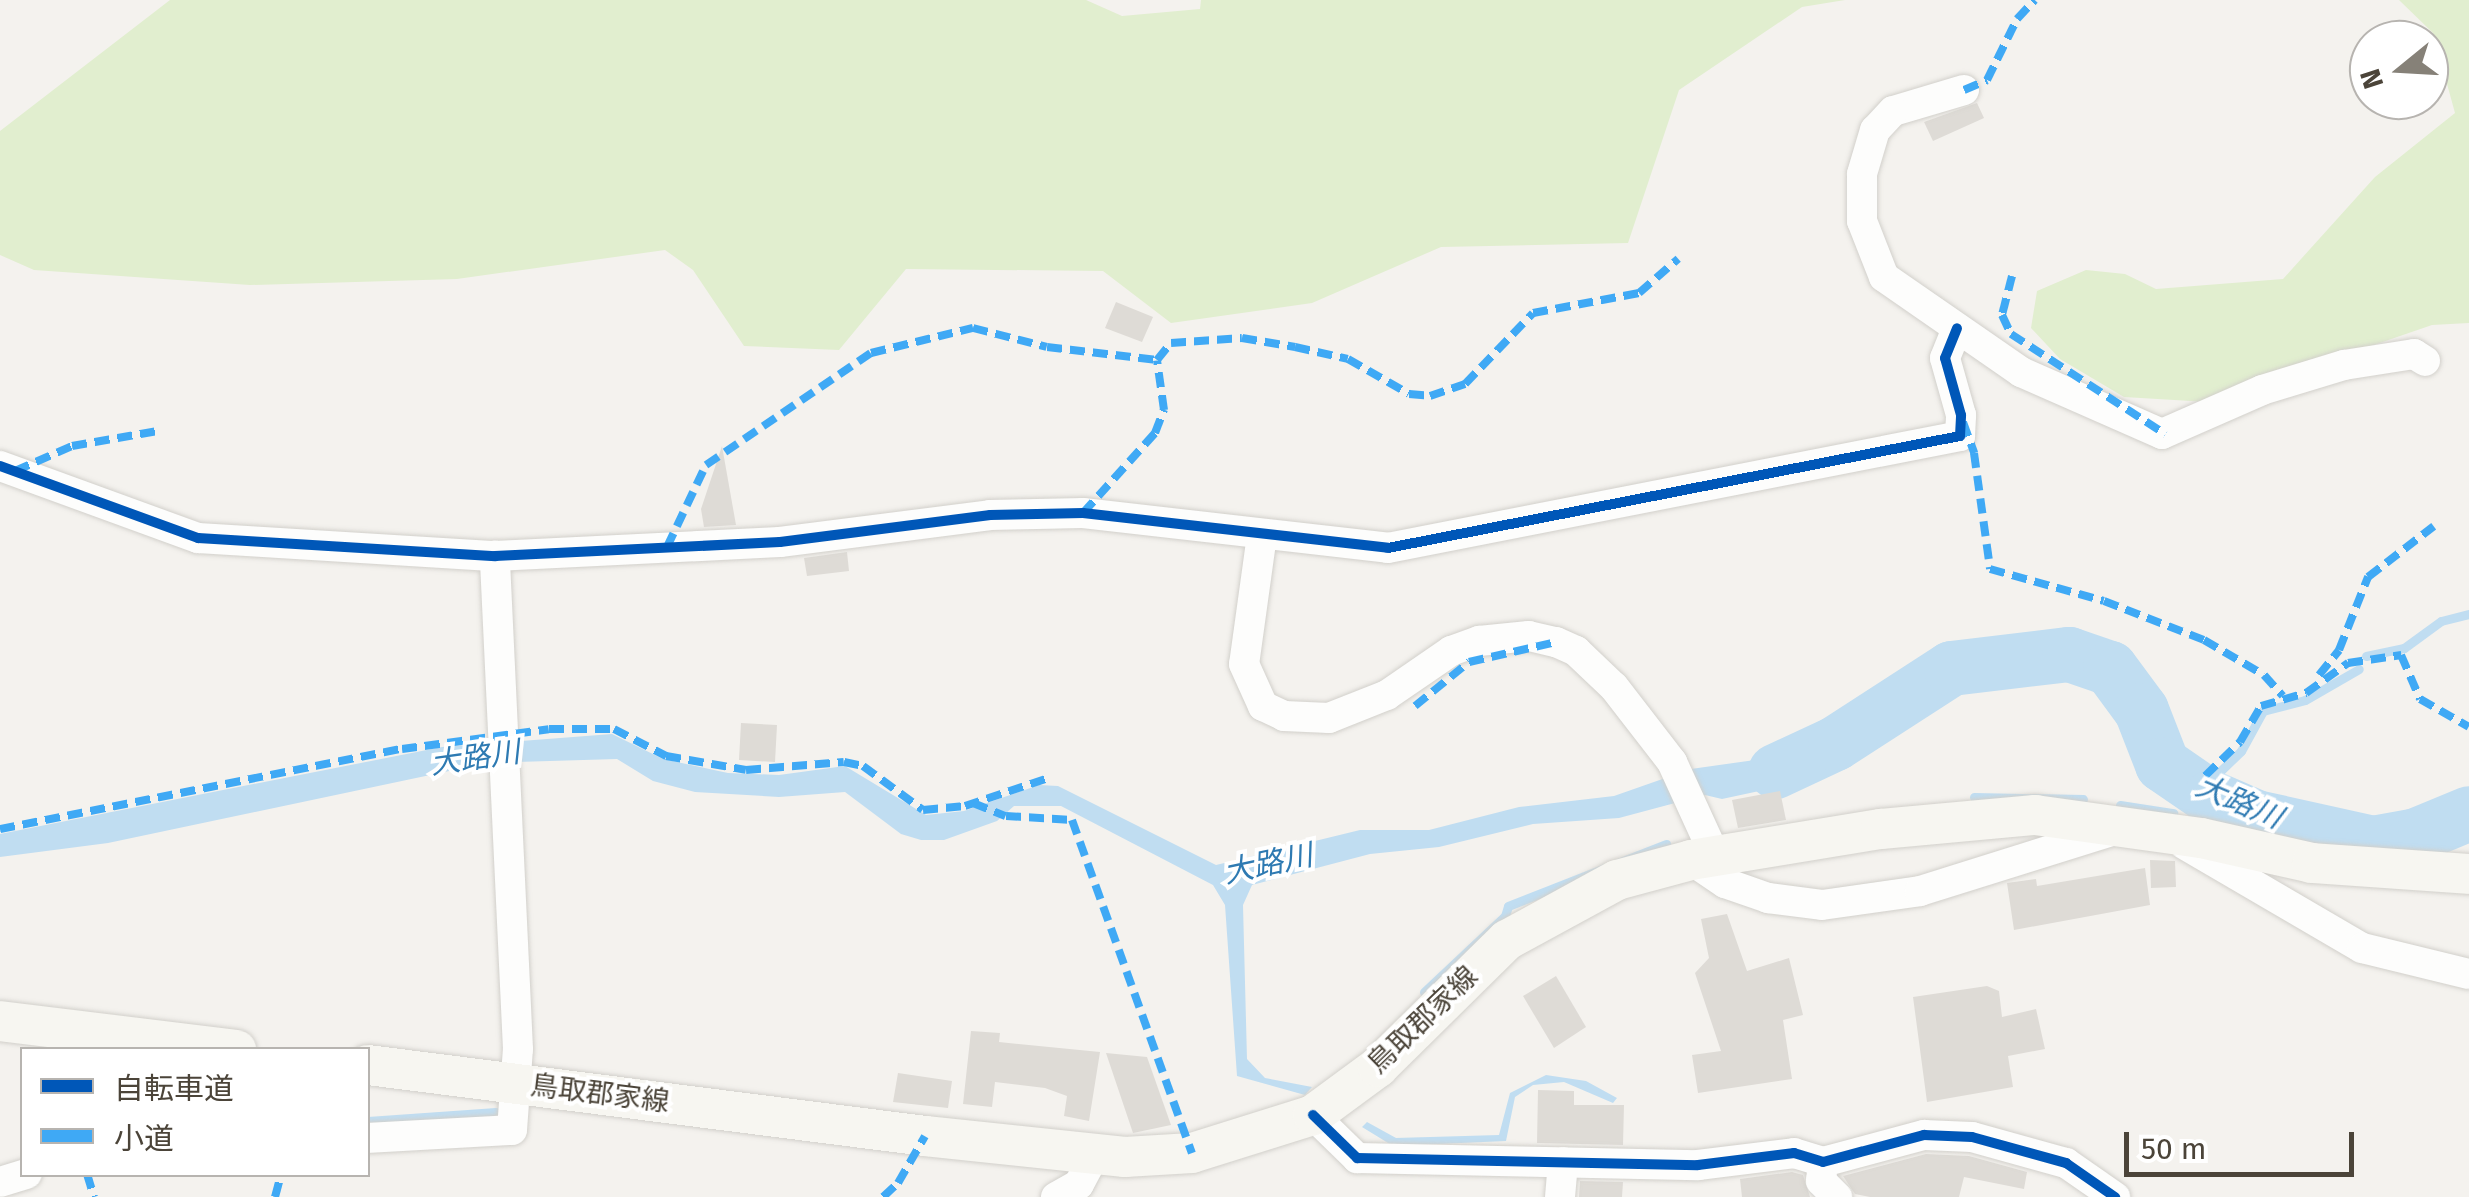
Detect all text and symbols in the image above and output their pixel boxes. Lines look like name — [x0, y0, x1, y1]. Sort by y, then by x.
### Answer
north arrow — [2349, 20, 2449, 120]
text: N — [2353, 65, 2390, 93]
water label: 大路川 — [428, 734, 522, 782]
water label: 大路川 — [2191, 768, 2287, 836]
water label: 大路川 — [1220, 837, 1316, 891]
street label: 鳥取郡家線 — [1361, 959, 1485, 1081]
legend — [20, 1047, 370, 1177]
street label: 鳥取郡家線 — [528, 1069, 672, 1119]
text: 自転車道 — [114, 1071, 234, 1107]
scale bar — [2129, 1112, 2359, 1174]
text: 小道 — [114, 1121, 174, 1157]
text: 50 m — [2141, 1131, 2206, 1167]

